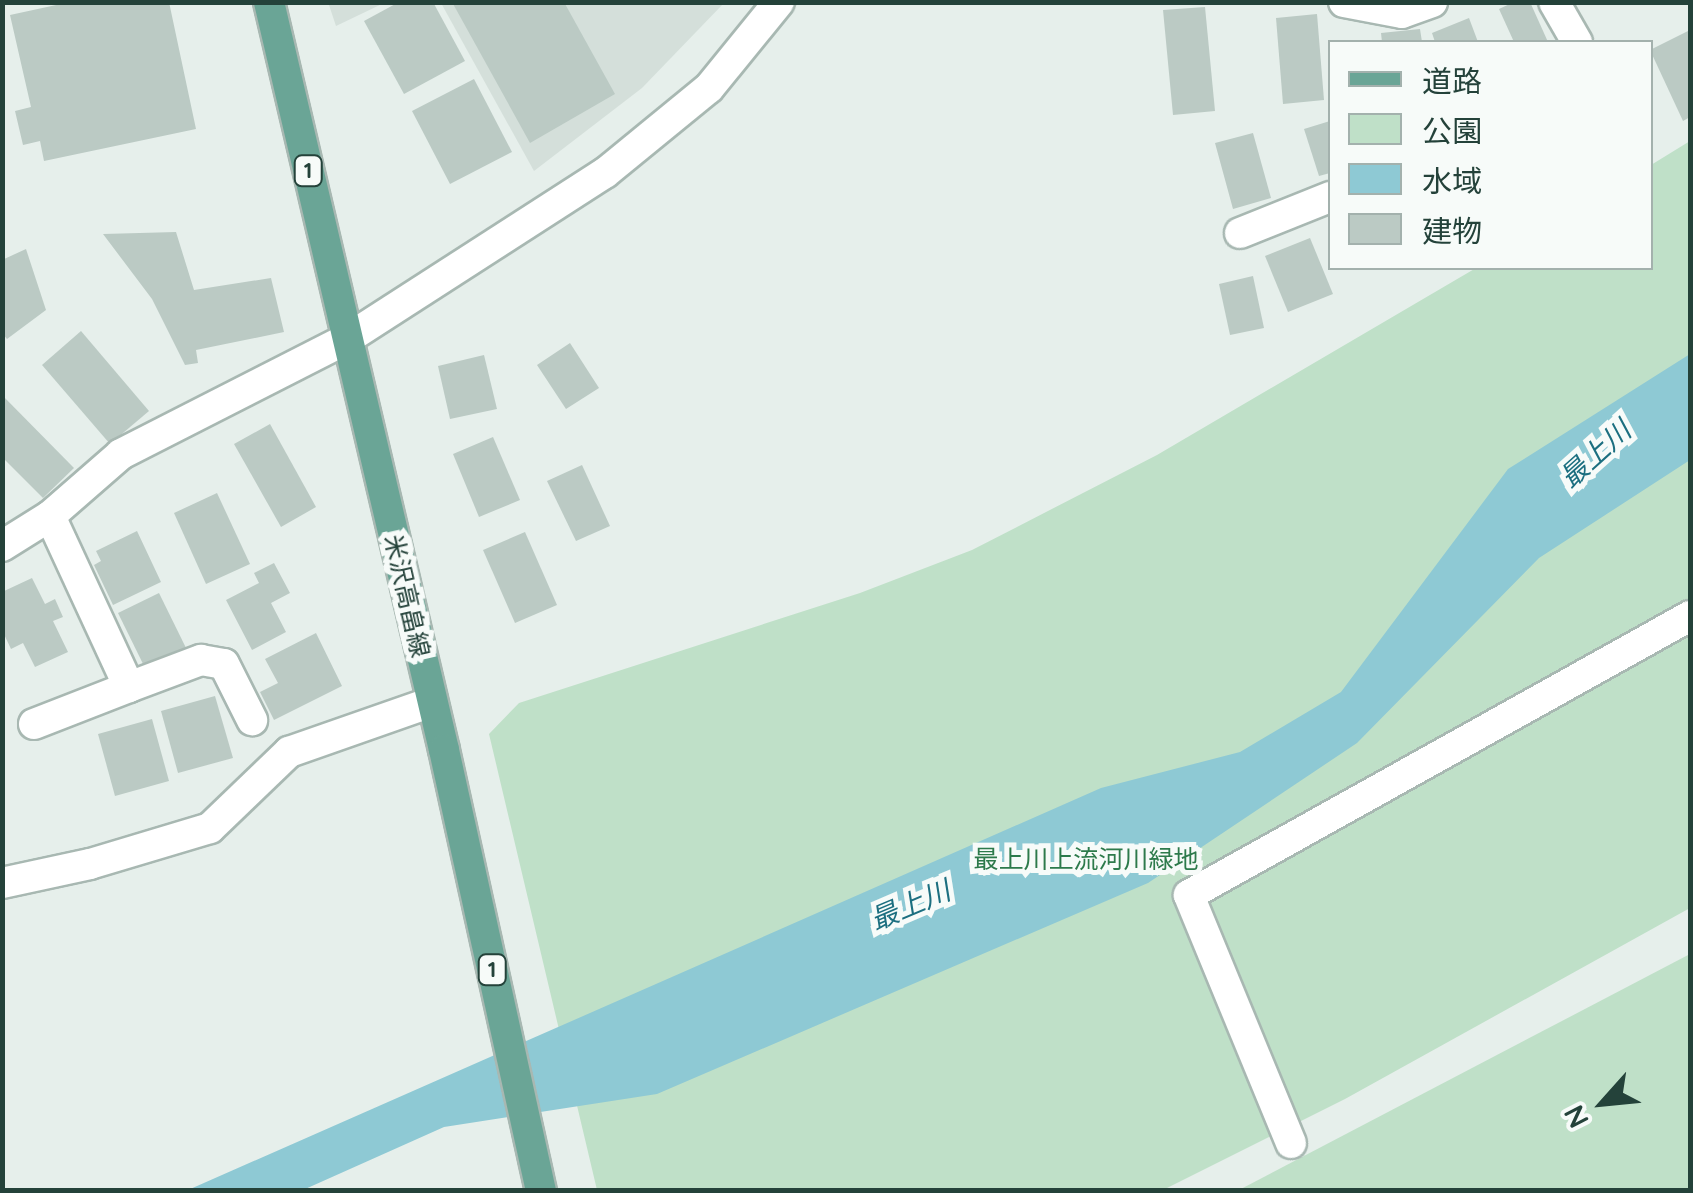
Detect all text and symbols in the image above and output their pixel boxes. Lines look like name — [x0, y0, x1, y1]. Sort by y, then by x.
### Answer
legend — [1328, 40, 1653, 270]
text: 道路 — [1422, 62, 1482, 100]
text: 公園 — [1422, 112, 1482, 150]
road number: 1 — [293, 154, 323, 188]
text: 水域 — [1422, 162, 1482, 200]
text: 建物 — [1422, 212, 1482, 250]
water label: 最上川 — [1553, 413, 1637, 495]
street label: 米沢高畠線 — [378, 532, 436, 660]
park label: 最上川上流河川緑地 — [974, 844, 1198, 874]
water label: 最上川 — [865, 873, 955, 937]
road number: 1 — [477, 953, 507, 987]
north arrow — [1553, 1053, 1653, 1153]
text: N — [1556, 1100, 1596, 1134]

